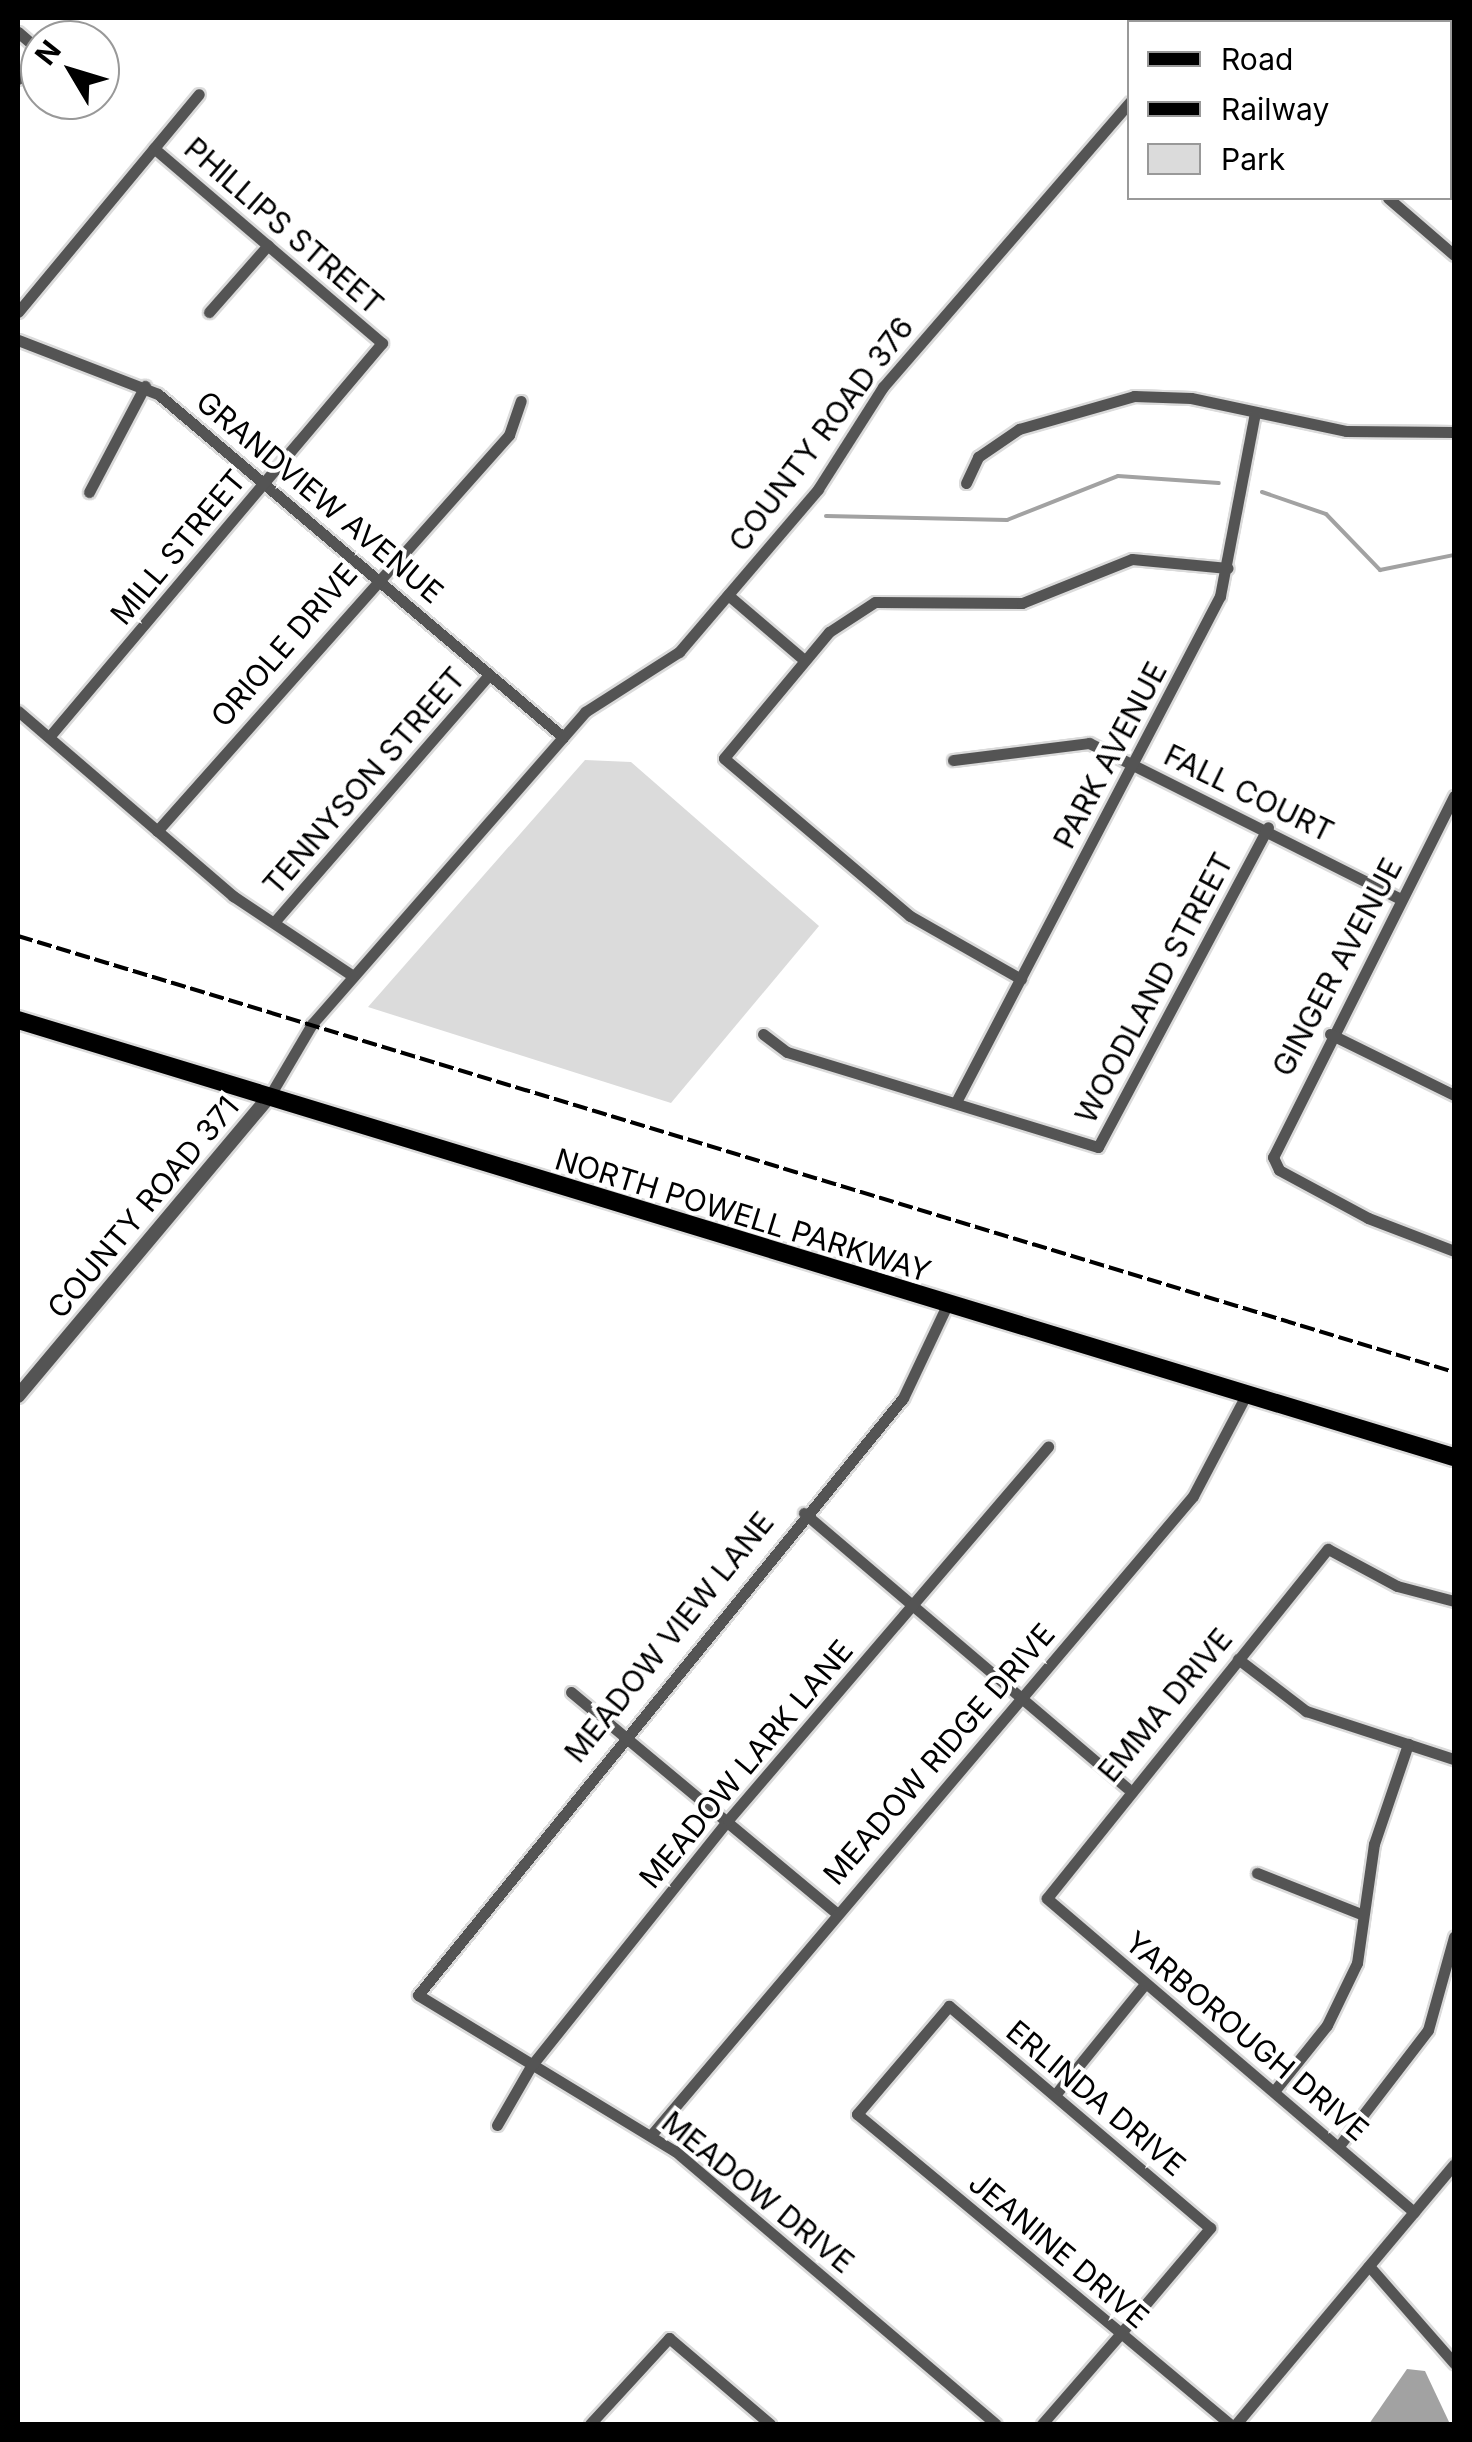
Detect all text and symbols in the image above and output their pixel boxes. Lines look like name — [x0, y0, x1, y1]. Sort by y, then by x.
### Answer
north arrow — [20, 20, 120, 120]
legend — [1127, 20, 1452, 200]
text: N — [28, 34, 68, 72]
text: Road — [1221, 41, 1293, 77]
text: Railway — [1221, 91, 1329, 127]
street label: PHILLIPS STREET — [177, 130, 391, 322]
text: Park — [1221, 141, 1285, 177]
street label: COUNTY ROAD 376 — [721, 310, 921, 558]
street label: GRANDVIEW AVENUE — [189, 383, 451, 611]
street label: MILL STREET — [103, 462, 253, 632]
street label: ORIOLE DRIVE — [203, 556, 365, 734]
street label: PARK AVENUE — [1046, 656, 1174, 854]
street label: TENNYSON STREET — [255, 660, 473, 902]
street label: FALL COURT — [1158, 737, 1340, 849]
street label: WOODLAND STREET — [1068, 847, 1240, 1129]
street label: GINGER AVENUE — [1264, 852, 1410, 1082]
street label: COUNTY ROAD 371 — [40, 1089, 246, 1325]
street label: NORTH POWELL PARKWAY — [551, 1141, 935, 1289]
street label: MEADOW VIEW LANE — [557, 1505, 781, 1769]
street label: MEADOW RIDGE DRIVE — [816, 1616, 1062, 1892]
street label: EMMA DRIVE — [1090, 1621, 1240, 1789]
street label: MEADOW LARK LANE — [632, 1633, 860, 1895]
street label: YARBOROUGH DRIVE — [1118, 1924, 1376, 2148]
street label: ERLINDA DRIVE — [999, 2013, 1193, 2183]
street label: MEADOW DRIVE — [655, 2104, 861, 2280]
street label: JEANINE DRIVE — [962, 2164, 1156, 2336]

